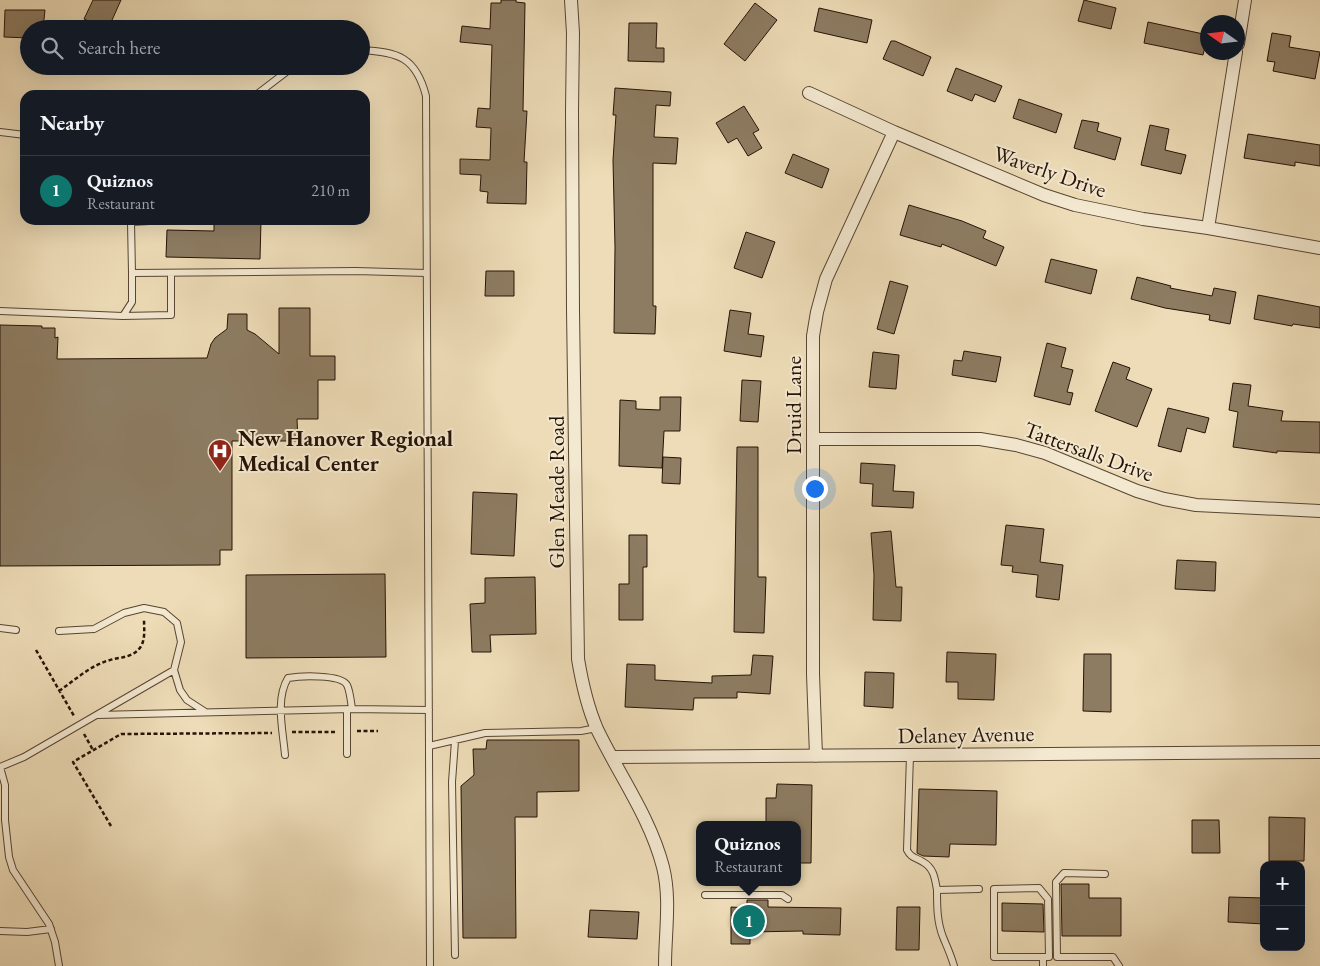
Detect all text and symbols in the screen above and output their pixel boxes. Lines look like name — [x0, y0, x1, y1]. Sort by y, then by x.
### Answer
north arrow — [1200, 15, 1245, 60]
search box — [20, 20, 370, 75]
icon: search — [38, 34, 66, 62]
text: Search here — [78, 35, 160, 60]
text: Nearby — [40, 109, 104, 136]
street label: Waverly Drive — [990, 139, 1111, 204]
text: Quiznos — [87, 168, 153, 193]
text: 1 — [52, 180, 60, 201]
text: 210 m — [311, 180, 350, 201]
text: Restaurant — [87, 193, 155, 214]
street label: Druid Lane — [779, 355, 808, 454]
street label: Glen Meade Road — [542, 415, 571, 568]
street label: Tattersalls Drive — [1020, 415, 1158, 488]
place label: New Hanover Regional Medical Center — [238, 424, 453, 478]
hospital icon: New Hanover Regional Medical Center — [207, 438, 233, 472]
your location — [802, 476, 828, 502]
street label: Delaney Avenue — [897, 719, 1035, 750]
popup — [696, 821, 801, 886]
text: Quiznos — [715, 831, 781, 856]
text: Restaurant — [715, 856, 782, 877]
map controls — [1260, 861, 1305, 951]
button: + — [1260, 861, 1305, 906]
pin: 1 — [733, 902, 765, 940]
button: − — [1260, 906, 1305, 951]

